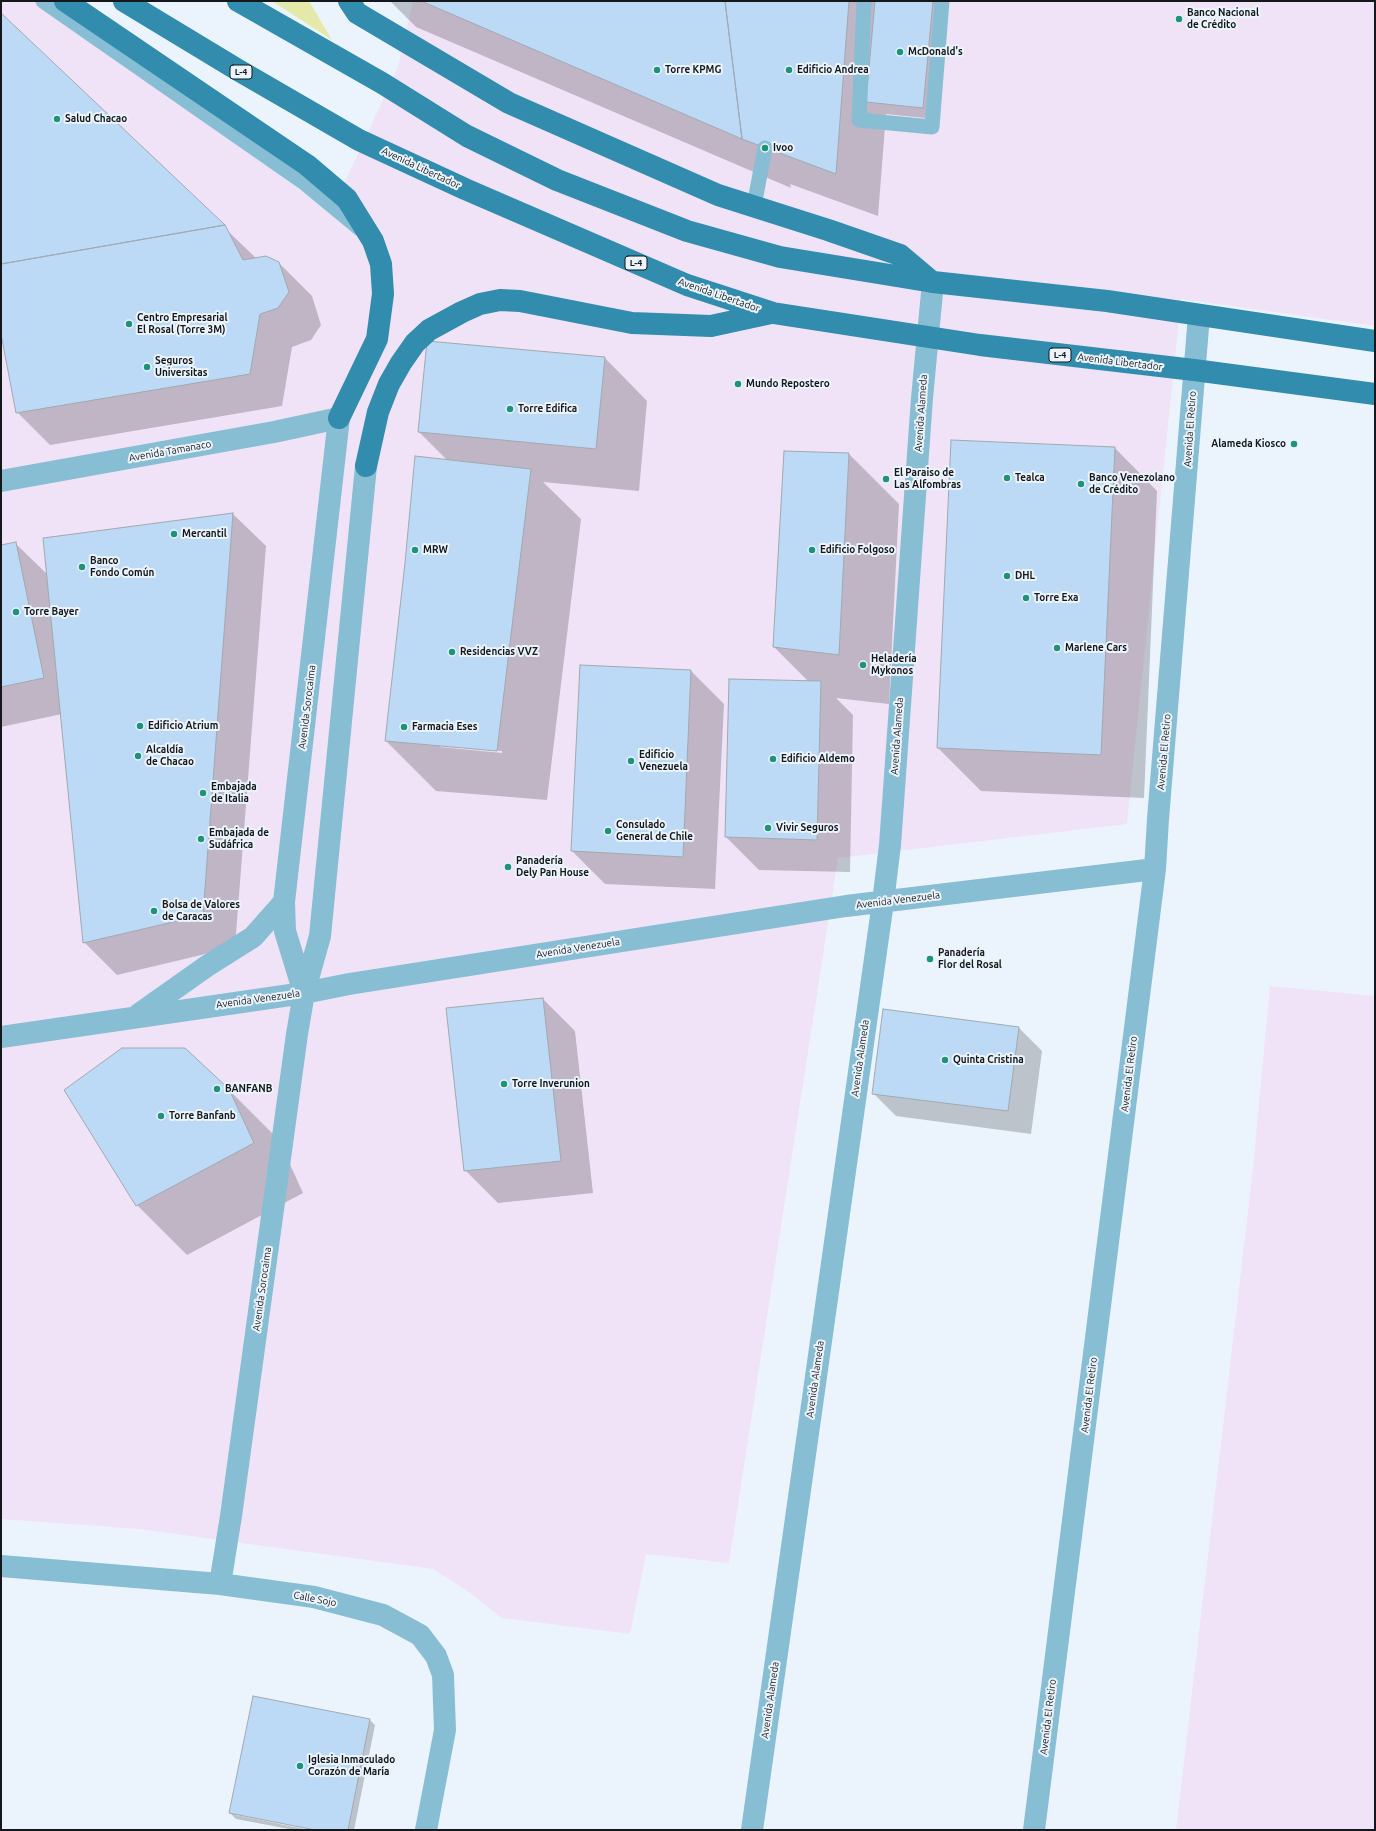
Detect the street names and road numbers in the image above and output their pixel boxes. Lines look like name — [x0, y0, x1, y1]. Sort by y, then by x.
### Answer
road number: L-4 — [230, 65, 252, 79]
street label: Avenida Libertador — [380, 145, 462, 191]
road number: L-4 — [625, 256, 647, 270]
street label: Avenida Libertador — [677, 275, 761, 315]
road number: L-4 — [1049, 348, 1071, 362]
street label: Avenida Libertador — [1077, 351, 1163, 373]
street label: Avenida Alameda — [912, 374, 930, 452]
street label: Avenida El Retiro — [1181, 390, 1199, 468]
street label: Avenida Tamanaco — [128, 438, 212, 464]
street label: Avenida Sorocaima — [296, 664, 318, 750]
street label: Avenida Alameda — [888, 697, 906, 775]
street label: Avenida El Retiro — [1155, 713, 1173, 791]
street label: Avenida Venezuela — [855, 889, 941, 911]
street label: Avenida Venezuela — [535, 935, 621, 961]
street label: Avenida Venezuela — [215, 987, 301, 1011]
street label: Avenida Alameda — [849, 1019, 871, 1097]
street label: Avenida El Retiro — [1118, 1035, 1140, 1113]
street label: Avenida Sorocaima — [250, 1246, 274, 1332]
street label: Avenida Alameda — [804, 1340, 826, 1418]
street label: Avenida El Retiro — [1078, 1356, 1100, 1434]
street label: Calle Sojo — [292, 1589, 338, 1609]
street label: Avenida Alameda — [759, 1661, 781, 1739]
street label: Avenida El Retiro — [1037, 1678, 1059, 1756]

